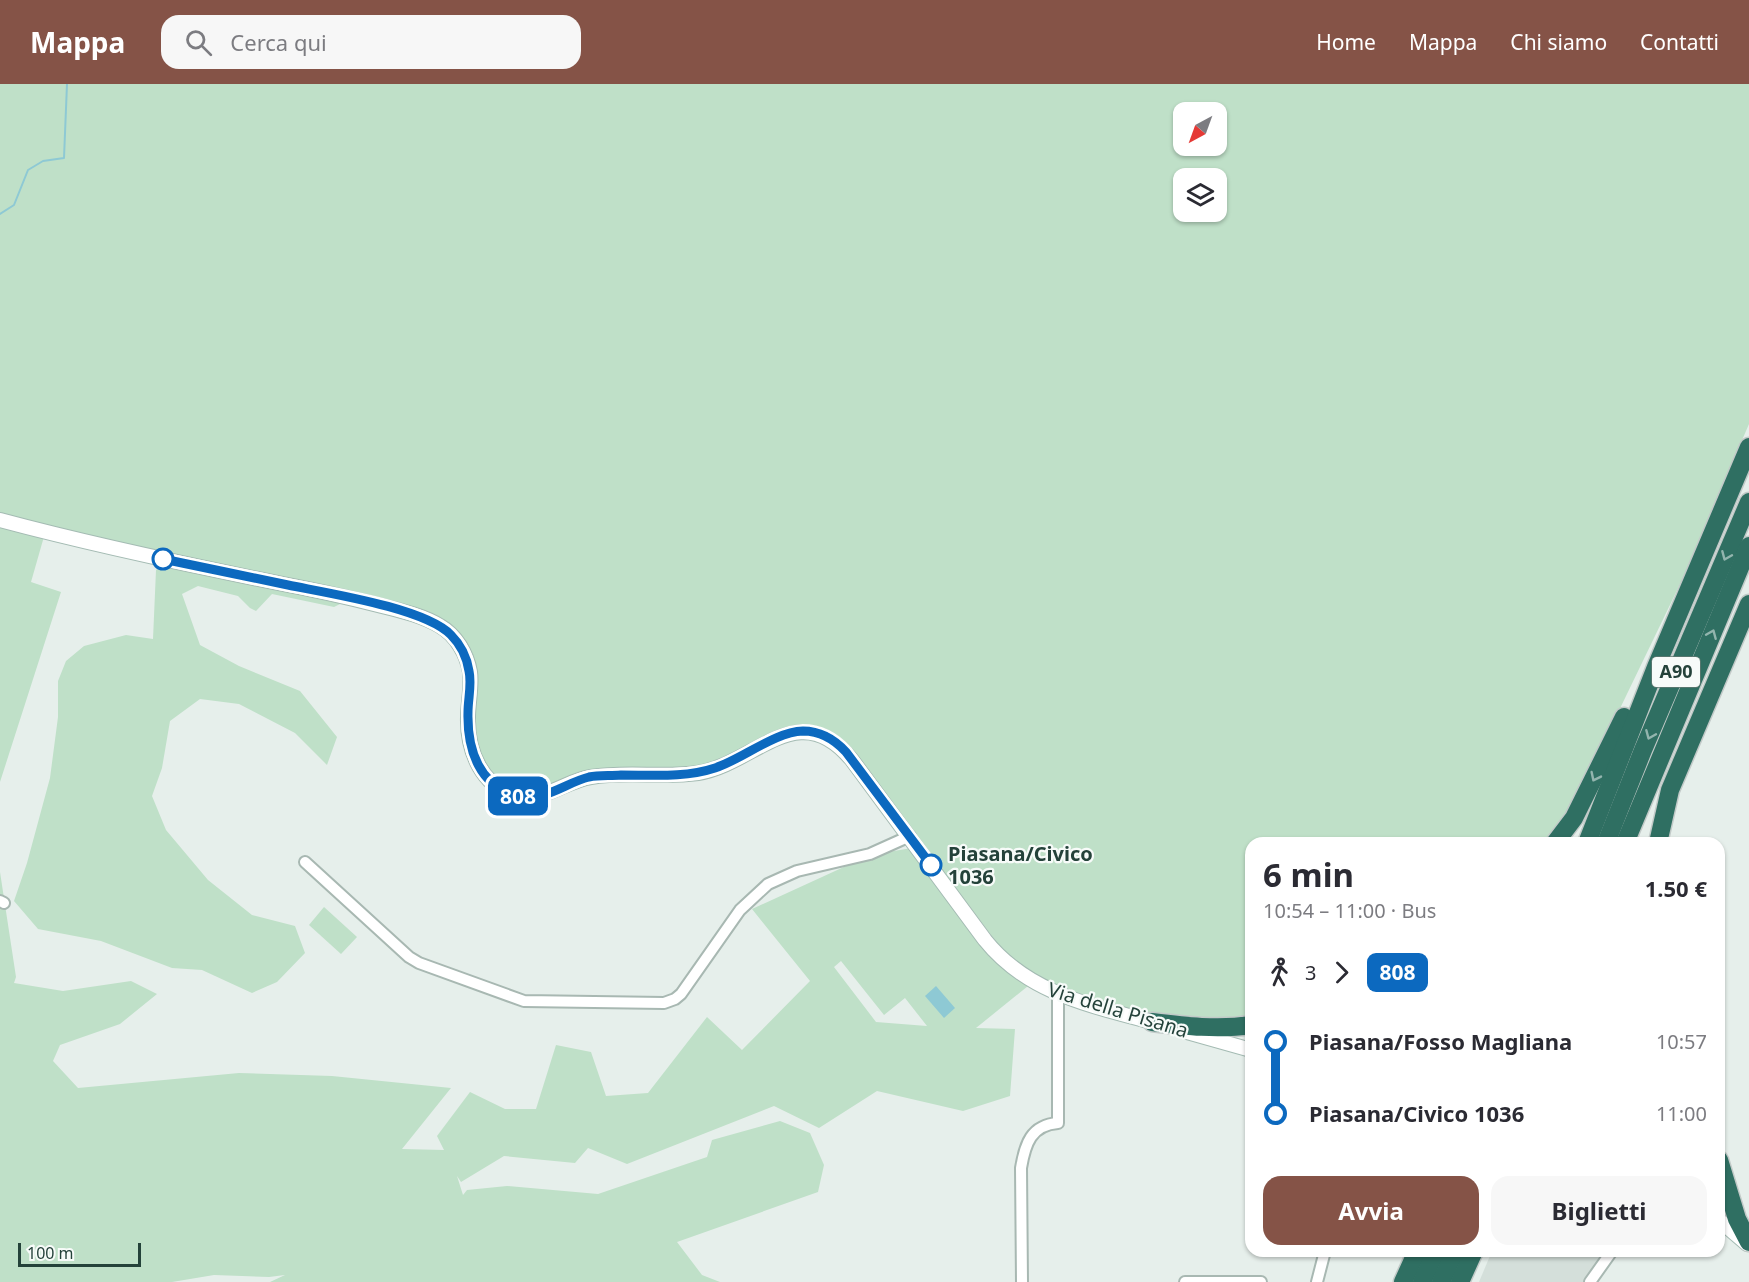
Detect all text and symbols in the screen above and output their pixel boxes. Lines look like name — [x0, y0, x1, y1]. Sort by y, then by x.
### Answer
search box — [161, 15, 581, 69]
text: Mappa — [30, 23, 125, 61]
icon: search — [182, 26, 215, 59]
text: Cerca qui — [230, 27, 327, 57]
text: Home — [1316, 28, 1376, 56]
text: Mappa — [1409, 28, 1477, 56]
text: Chi siamo — [1510, 28, 1607, 56]
text: Contatti — [1640, 28, 1719, 56]
north arrow — [1173, 102, 1227, 156]
map controls — [1173, 102, 1227, 222]
button: layers — [1173, 168, 1227, 222]
unlabelled marker — [152, 548, 174, 570]
one-way arrow — [1721, 549, 1733, 560]
one-way arrow — [1705, 629, 1717, 640]
road number: A90 — [1652, 657, 1700, 687]
one-way arrow — [1645, 729, 1657, 740]
one-way arrow — [1591, 770, 1603, 781]
line badge: 808 — [484, 776, 552, 816]
text: 808 — [500, 782, 536, 810]
place label: Piasana/Civico 1036 — [948, 840, 1093, 890]
text: 6 min — [1263, 852, 1354, 897]
marker: Piasana/Civico 1036 — [920, 854, 942, 876]
text: 1.50 € — [1645, 873, 1707, 903]
text: 10:54 – 11:00 · Bus — [1263, 897, 1436, 924]
icon: walk — [1263, 956, 1296, 989]
icon: forward — [1325, 956, 1358, 989]
text: 808 — [1379, 958, 1416, 986]
text: 3 — [1305, 959, 1316, 986]
street label: Via della Pisana — [1045, 975, 1192, 1044]
text: Piasana/Fosso Magliana — [1309, 1026, 1572, 1056]
text: 10:57 — [1656, 1028, 1707, 1055]
text: Piasana/Civico 1036 — [1309, 1098, 1524, 1128]
text: 11:00 — [1656, 1100, 1707, 1127]
button: Avvia — [1263, 1176, 1479, 1245]
button: Biglietti — [1491, 1176, 1707, 1245]
scale bar — [18, 1240, 141, 1268]
text: 100 m — [27, 1242, 74, 1264]

